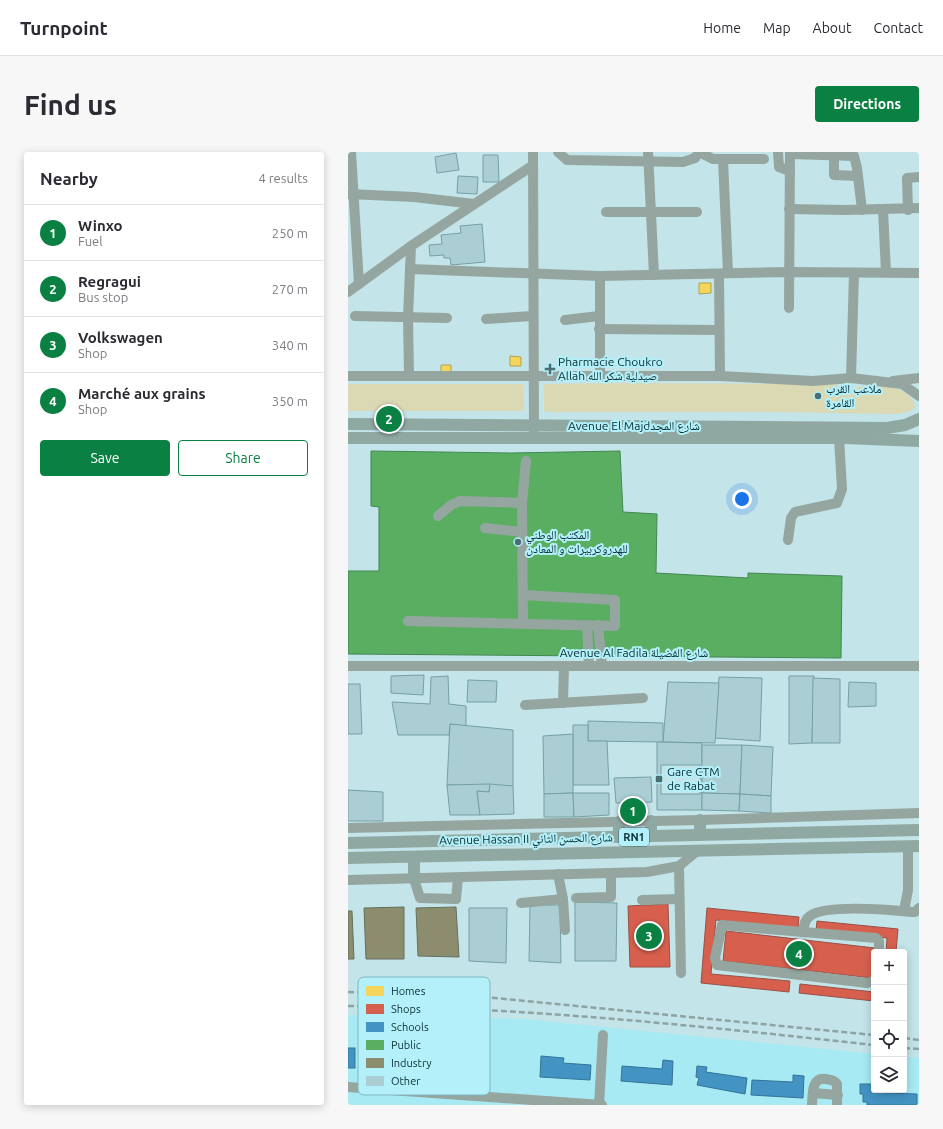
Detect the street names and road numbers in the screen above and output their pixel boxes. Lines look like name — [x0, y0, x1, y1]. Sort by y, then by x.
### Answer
street label: Avenue El Majdشارع المجد — [568, 419, 700, 434]
street label: Avenue Al Fadila شارع الفضيلة — [560, 646, 708, 661]
road number: RN1 — [619, 828, 649, 846]
street label: Avenue Hassan II شارع الحسن الثاني — [439, 830, 613, 851]

